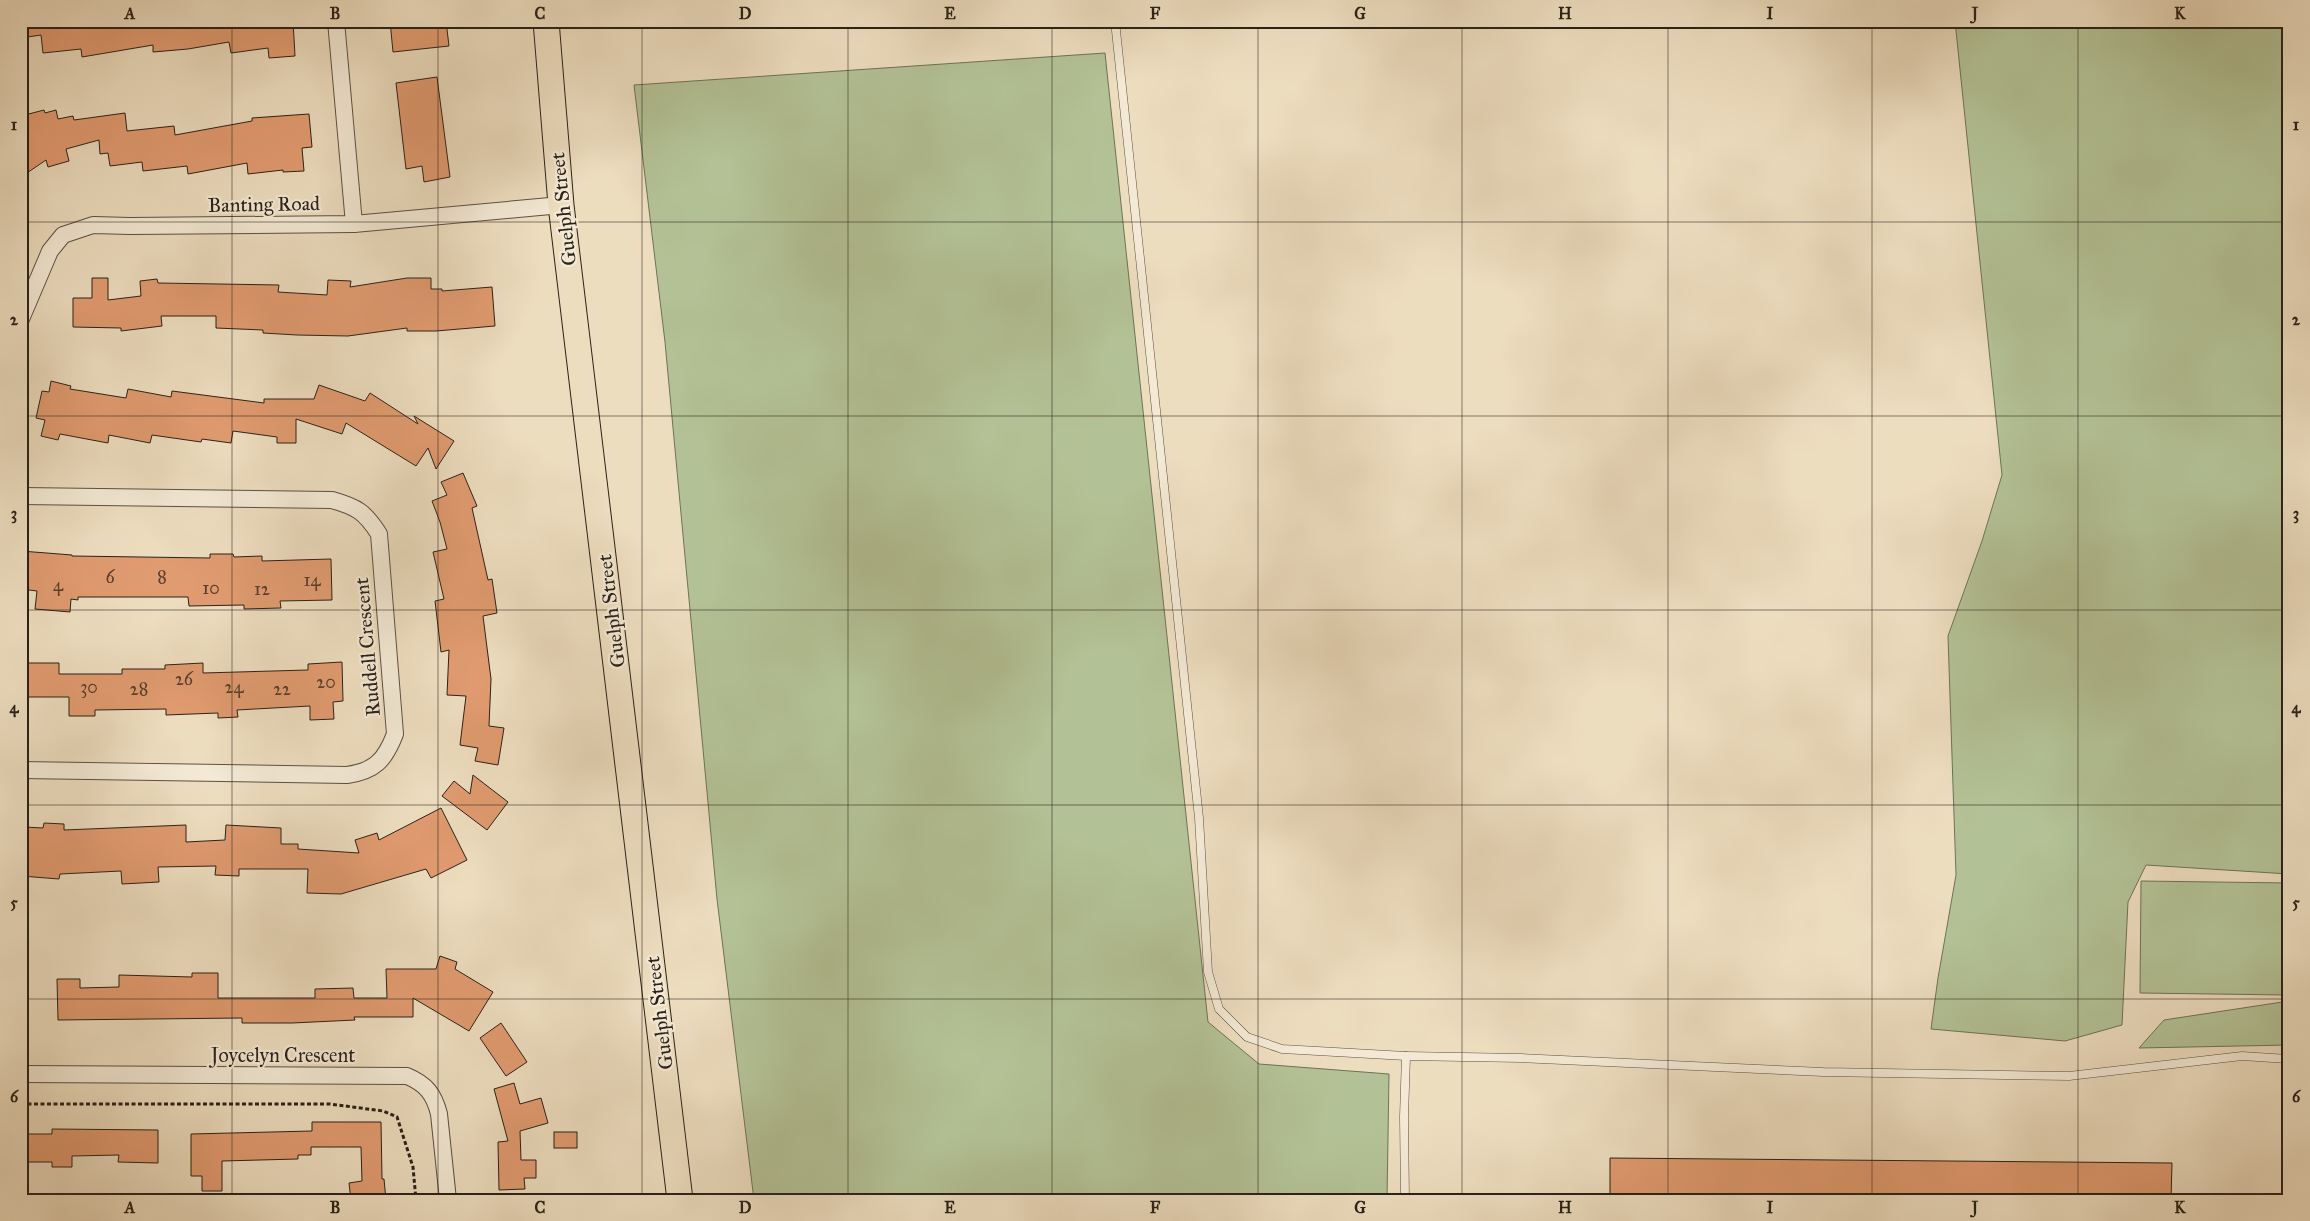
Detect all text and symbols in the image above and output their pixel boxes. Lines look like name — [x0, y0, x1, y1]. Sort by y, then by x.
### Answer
text: A — [124, 4, 136, 23]
text: B — [330, 4, 340, 23]
text: C — [535, 4, 546, 23]
text: D — [739, 4, 752, 23]
text: E — [944, 4, 956, 23]
text: F — [1150, 4, 1161, 23]
text: G — [1354, 4, 1366, 23]
text: H — [1558, 4, 1572, 23]
text: I — [1767, 4, 1774, 23]
text: J — [1970, 4, 1979, 24]
text: K — [2174, 4, 2186, 23]
text: 1 — [11, 115, 18, 134]
text: 1 — [2293, 115, 2300, 134]
street label: Guelph Street — [545, 151, 581, 267]
street label: Banting Road — [208, 191, 320, 218]
text: 2 — [10, 310, 19, 329]
text: 2 — [2292, 310, 2301, 329]
text: 3 — [11, 504, 17, 524]
text: 3 — [2293, 504, 2299, 524]
street label: Guelph Street — [592, 553, 630, 669]
house number: 6 — [105, 566, 115, 588]
house number: 8 — [157, 566, 167, 588]
house number: 14 — [303, 569, 322, 591]
house number: 4 — [53, 574, 64, 596]
house number: 10 — [202, 577, 220, 599]
street label: Ruddell Crescent — [349, 577, 385, 717]
house number: 12 — [254, 578, 270, 600]
house number: 26 — [175, 668, 194, 690]
house number: 20 — [316, 671, 336, 693]
house number: 30 — [80, 676, 98, 698]
house number: 24 — [225, 676, 244, 698]
house number: 28 — [130, 678, 148, 700]
house number: 22 — [273, 678, 291, 700]
text: 4 — [10, 698, 20, 718]
text: 4 — [2292, 698, 2302, 718]
text: 5 — [10, 893, 18, 912]
text: 5 — [2292, 893, 2300, 912]
street label: Guelph Street — [640, 955, 678, 1071]
street label: Joycelyn Crescent — [209, 1043, 355, 1068]
text: 6 — [10, 1087, 19, 1106]
text: 6 — [2292, 1087, 2301, 1106]
text: A — [124, 1198, 136, 1217]
text: B — [330, 1198, 340, 1217]
text: C — [535, 1198, 546, 1217]
text: D — [739, 1198, 752, 1217]
text: E — [944, 1198, 956, 1217]
text: F — [1150, 1198, 1161, 1217]
text: G — [1354, 1198, 1366, 1217]
text: H — [1558, 1198, 1572, 1217]
text: I — [1767, 1198, 1774, 1217]
text: J — [1970, 1198, 1979, 1218]
text: K — [2174, 1198, 2186, 1217]

